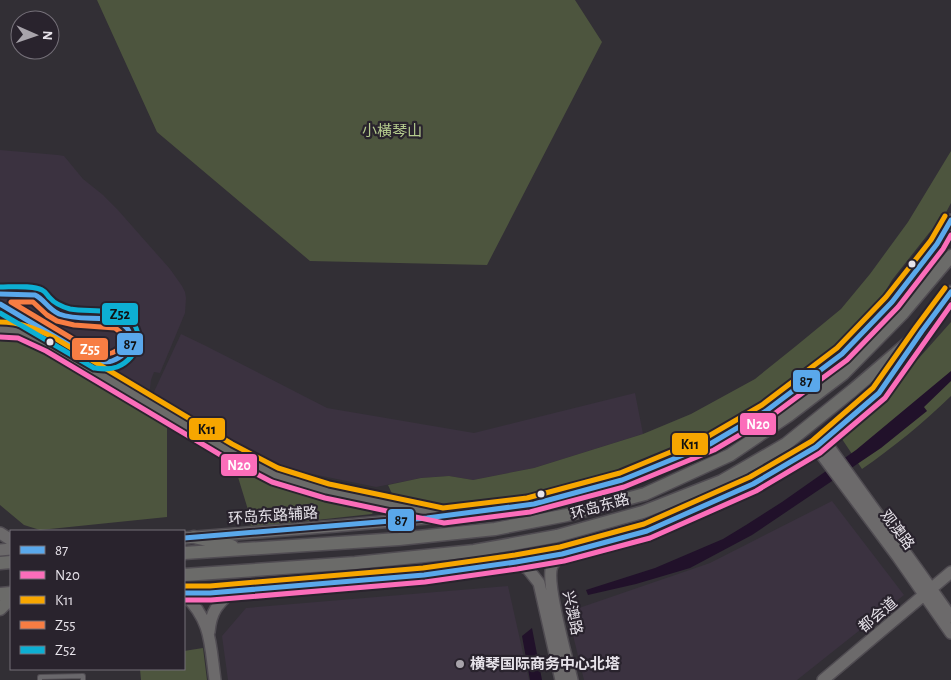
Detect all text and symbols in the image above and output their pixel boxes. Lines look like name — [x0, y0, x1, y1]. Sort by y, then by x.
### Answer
north arrow — [10, 10, 60, 60]
text: N — [40, 30, 54, 41]
park label: 小橫琴山 — [362, 122, 422, 139]
unlabelled marker — [907, 259, 917, 269]
line badge: Z52 — [101, 302, 139, 326]
text: Z52 — [110, 308, 131, 322]
line badge: 87 — [116, 332, 144, 356]
unlabelled marker — [45, 337, 55, 347]
line badge: Z55 — [71, 337, 109, 361]
text: 87 — [124, 338, 136, 352]
text: Z55 — [80, 343, 100, 357]
line badge: 87 — [792, 369, 821, 393]
text: 87 — [800, 375, 812, 389]
line badge: N20 — [739, 412, 777, 436]
line badge: K11 — [188, 417, 226, 441]
text: N20 — [746, 418, 770, 432]
text: K11 — [198, 423, 216, 437]
line badge: K11 — [671, 432, 709, 456]
text: K11 — [681, 438, 699, 452]
line badge: N20 — [220, 453, 258, 477]
text: N20 — [227, 459, 251, 473]
unlabelled marker — [536, 489, 546, 499]
street label: 环岛东路 — [569, 491, 631, 522]
street label: 环岛东路辅路 — [228, 504, 318, 527]
street label: 观澳路 — [877, 507, 917, 552]
line badge: 87 — [387, 508, 415, 532]
text: 87 — [395, 514, 407, 528]
legend — [10, 530, 185, 670]
text: 87 — [55, 543, 68, 558]
text: N20 — [55, 568, 80, 583]
street label: 兴澳路 — [560, 589, 585, 637]
text: K11 — [55, 593, 74, 608]
street label: 都会道 — [855, 594, 900, 635]
text: Z55 — [55, 618, 75, 633]
text: Z52 — [55, 643, 76, 658]
place label: 横琴国际商务中心北塔 — [470, 655, 620, 672]
marker: 横琴国际商务中心北塔 — [454, 658, 466, 670]

